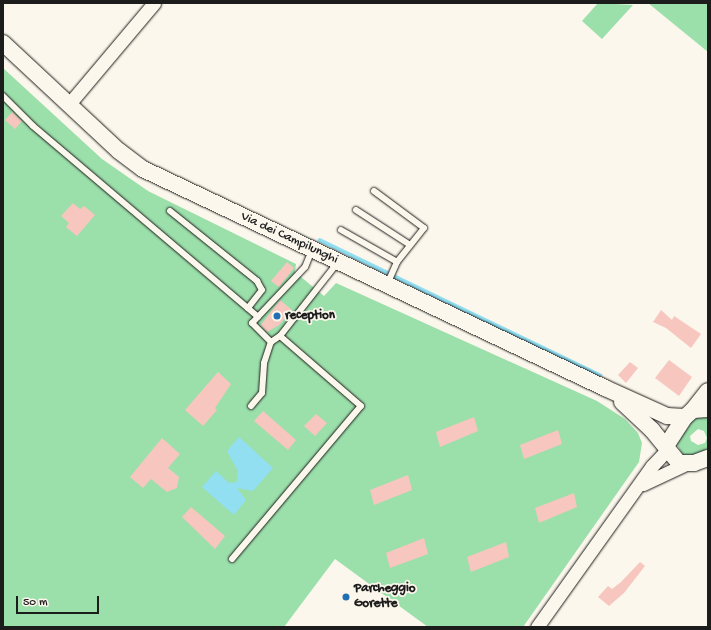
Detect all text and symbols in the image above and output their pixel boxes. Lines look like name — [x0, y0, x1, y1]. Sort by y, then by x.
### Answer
street label: Via dei Campilunghi — [238, 210, 340, 268]
place label: reception — [285, 308, 335, 324]
marker: reception — [272, 311, 282, 321]
place label: Parcheggio Gorette — [354, 582, 415, 613]
scale bar — [18, 588, 101, 614]
marker: Parcheggio Gorette — [341, 592, 351, 602]
text: 50 m — [23, 596, 48, 610]

